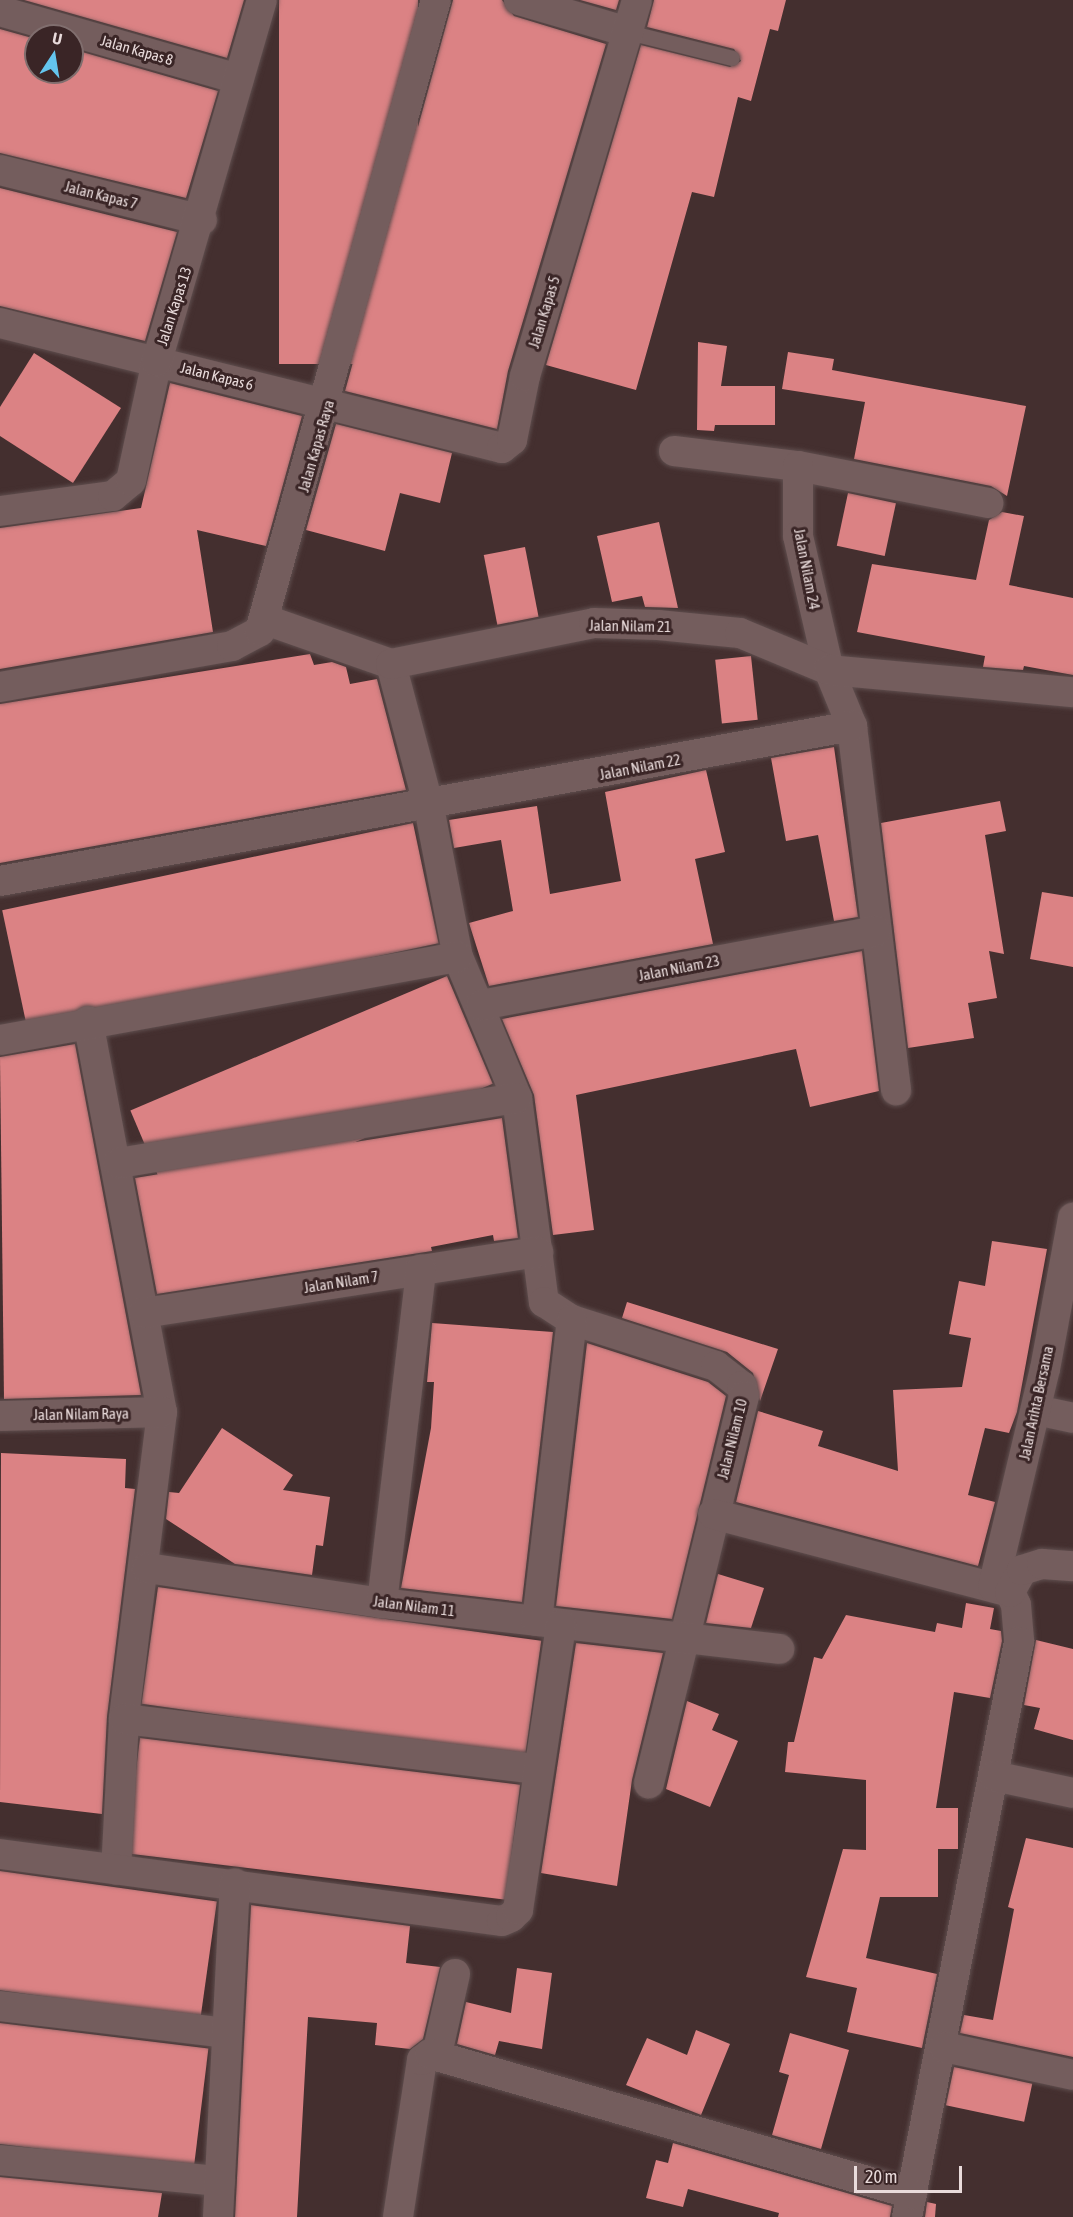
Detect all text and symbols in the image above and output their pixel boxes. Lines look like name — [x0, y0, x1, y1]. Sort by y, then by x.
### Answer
north arrow — [24, 24, 84, 84]
text: U — [51, 29, 64, 48]
street label: Jalan Kapas 8 — [99, 31, 175, 69]
street label: Jalan Kapas 7 — [63, 177, 139, 213]
street label: Jalan Kapas 13 — [153, 264, 195, 348]
street label: Jalan Kapas 5 — [524, 274, 564, 350]
street label: Jalan Kapas 6 — [179, 358, 255, 394]
street label: Jalan Kapas Raya — [294, 398, 338, 494]
street label: Jalan Nilam 24 — [790, 527, 824, 611]
street label: Jalan Nilam 21 — [589, 616, 671, 636]
street label: Jalan Nilam 22 — [598, 750, 682, 784]
street label: Jalan Nilam 23 — [637, 951, 721, 985]
street label: Jalan Nilam 7 — [302, 1267, 380, 1297]
street label: Jalan Arihta Bersama — [1015, 1344, 1057, 1462]
street label: Jalan Nilam 10 — [713, 1397, 751, 1481]
street label: Jalan Nilam Raya — [33, 1404, 129, 1424]
street label: Jalan Nilam 11 — [372, 1592, 456, 1620]
scale bar — [857, 2154, 965, 2192]
text: 20 m — [865, 2166, 897, 2187]

